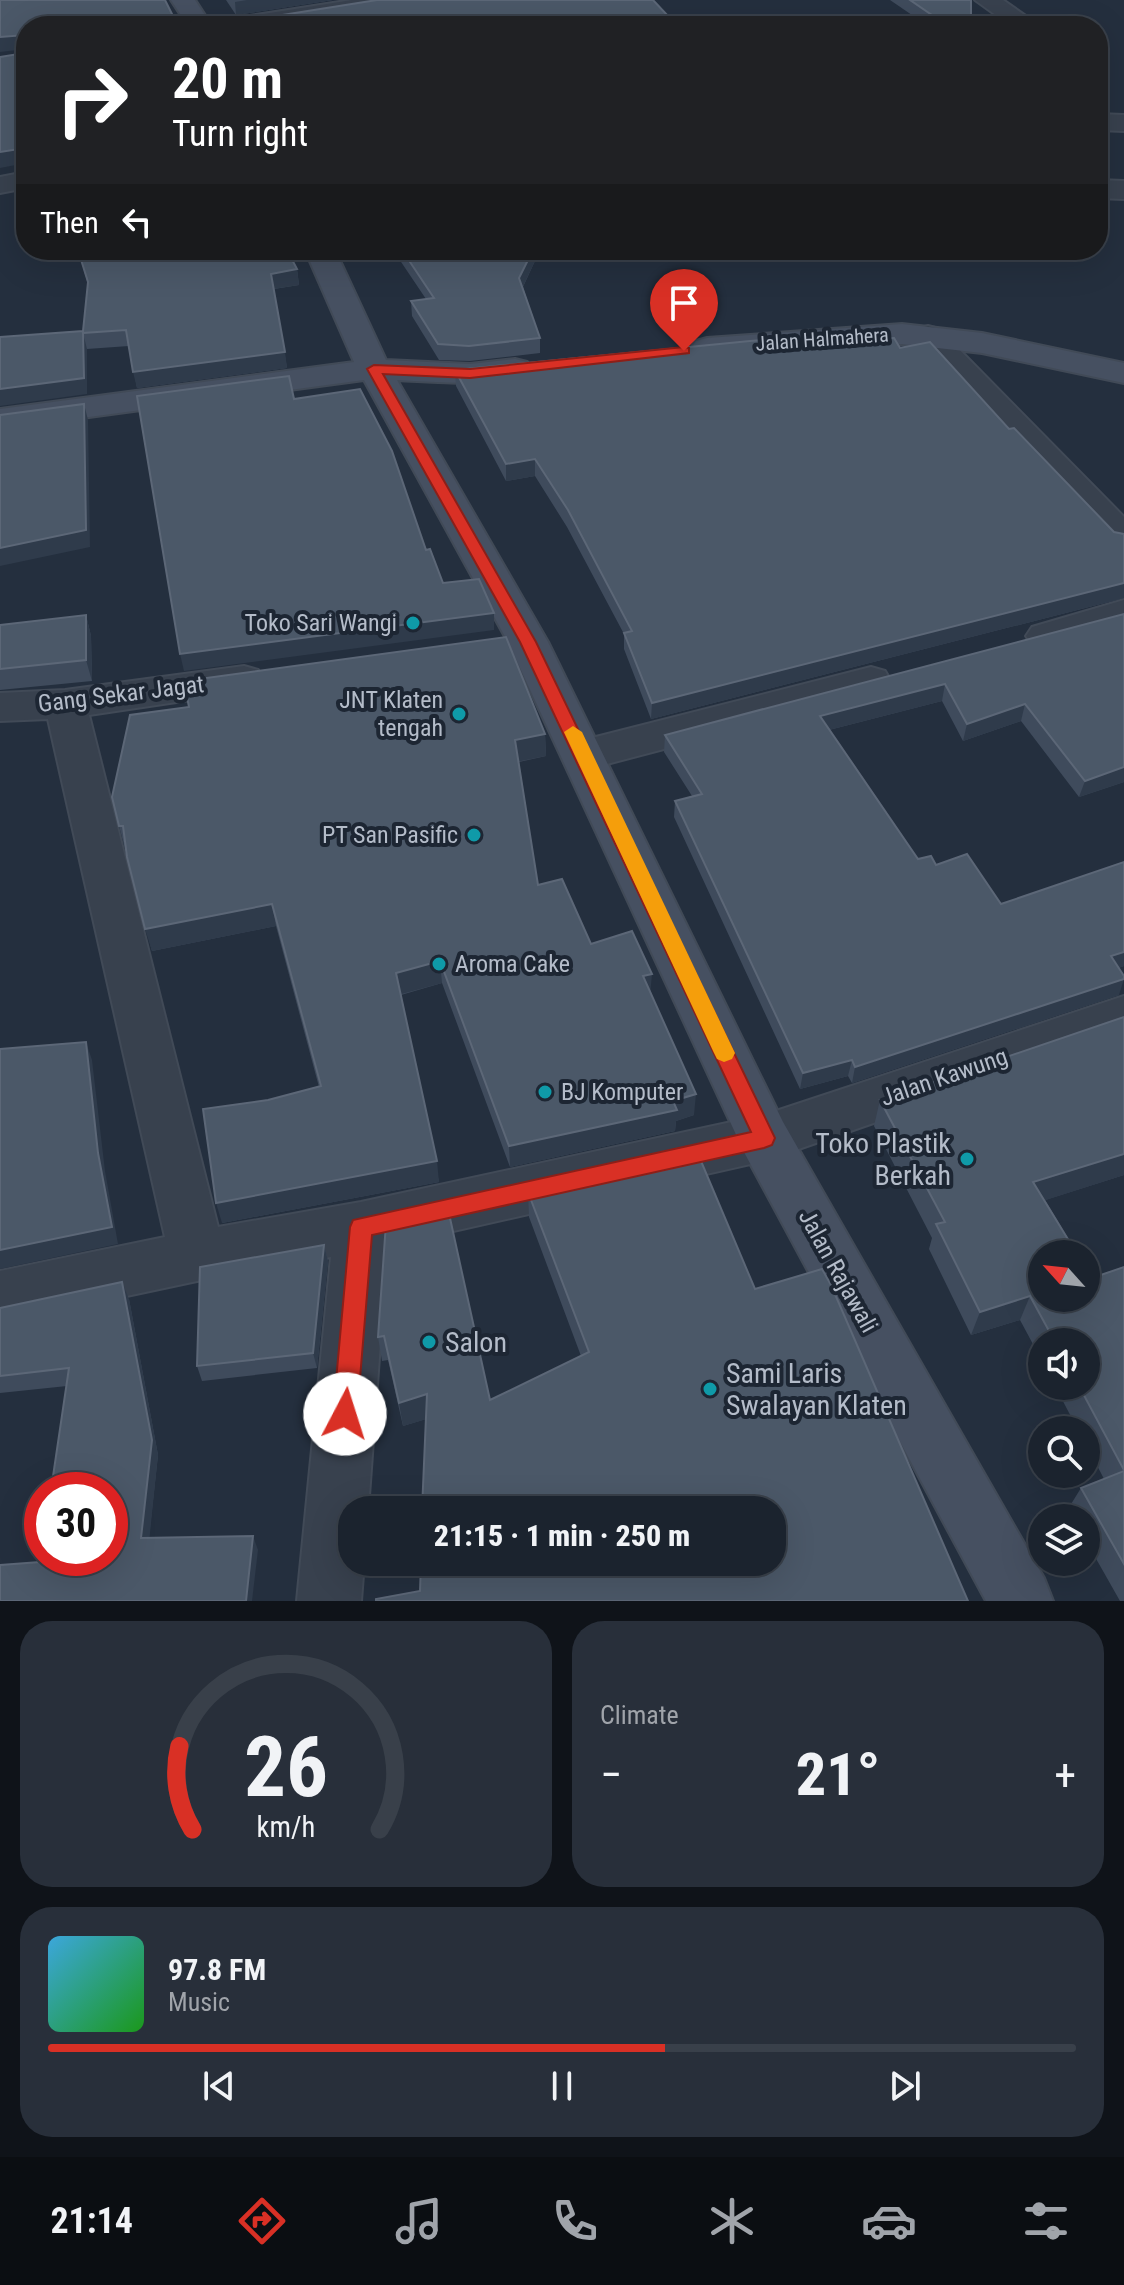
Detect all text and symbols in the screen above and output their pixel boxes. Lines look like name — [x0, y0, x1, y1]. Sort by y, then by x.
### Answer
text: 20 m — [172, 46, 283, 112]
icon: right — [40, 48, 144, 152]
text: Turn right — [172, 113, 308, 155]
icon: left — [115, 200, 159, 244]
text: Then — [40, 205, 99, 240]
pin — [650, 269, 718, 351]
icon: arrive — [662, 281, 706, 325]
street label: Jalan Halmahera — [755, 322, 889, 356]
place label: Toko Sari Wangi — [245, 609, 397, 637]
marker: Toko Sari Wangi — [404, 614, 422, 632]
street label: Gang Sekar Jagat — [36, 670, 206, 718]
place label: JNT Klaten tengah — [339, 686, 443, 742]
marker: JNT Klaten tengah — [450, 705, 468, 723]
place label: PT San Pasific — [322, 821, 458, 849]
marker: PT San Pasific — [465, 826, 483, 844]
place label: Aroma Cake — [455, 950, 570, 978]
marker: Aroma Cake — [430, 955, 448, 973]
street label: Jalan Kawung — [877, 1042, 1011, 1112]
place label: BJ Komputer — [561, 1078, 683, 1106]
marker: BJ Komputer — [536, 1083, 554, 1101]
place label: Toko Plastik Berkah — [815, 1127, 951, 1192]
marker: Toko Plastik Berkah — [958, 1150, 976, 1168]
street label: Jalan Rajawali — [793, 1205, 883, 1337]
north arrow — [1028, 1240, 1100, 1312]
map controls — [1028, 1240, 1100, 1576]
place label: Salon — [445, 1326, 507, 1359]
button: sound — [1028, 1328, 1100, 1400]
marker: Salon — [420, 1333, 438, 1351]
place label: Sami Laris Swalayan Klaten — [726, 1357, 907, 1422]
position arrow — [303, 1372, 387, 1456]
marker: Sami Laris Swalayan Klaten — [701, 1380, 719, 1398]
button: search — [1028, 1416, 1100, 1488]
speed limit sign: 30 — [24, 1472, 128, 1576]
button: layers — [1028, 1504, 1100, 1576]
text: 21:15 · 1 min · 250 m — [434, 1518, 690, 1553]
text: Climate — [600, 1700, 679, 1730]
text: 26 — [244, 1719, 328, 1816]
text: 21° — [796, 1739, 880, 1810]
text: − — [600, 1749, 622, 1801]
text: + — [1054, 1749, 1076, 1801]
text: km/h — [257, 1810, 315, 1844]
text: 97.8 FM — [168, 1952, 266, 1987]
text: Music — [168, 1987, 230, 2017]
icon: previous — [197, 2064, 241, 2108]
icon: pause — [540, 2064, 584, 2108]
icon: next — [883, 2064, 927, 2108]
icon: directions — [234, 2193, 290, 2249]
icon: music — [391, 2193, 447, 2249]
icon: phone — [547, 2193, 603, 2249]
icon: climate — [704, 2193, 760, 2249]
icon: car — [861, 2193, 917, 2249]
icon: filters — [1018, 2193, 1074, 2249]
text: 21:14 — [50, 2200, 133, 2242]

